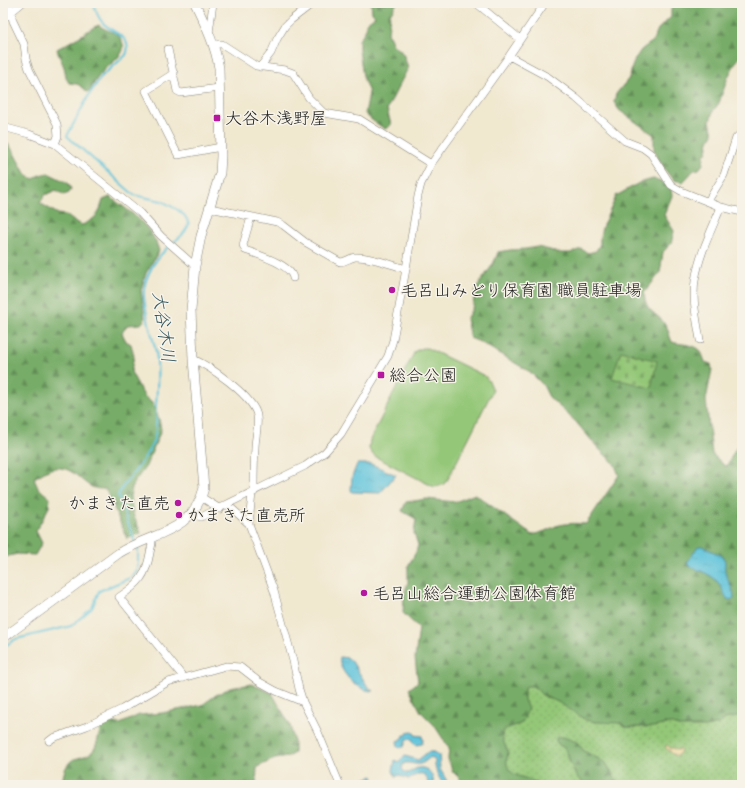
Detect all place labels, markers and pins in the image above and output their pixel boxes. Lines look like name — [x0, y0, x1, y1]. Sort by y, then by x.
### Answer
place label: 大谷木浅野屋 — [225, 108, 327, 129]
marker: 大谷木浅野屋 — [212, 113, 222, 123]
place label: 毛呂山みどり保育園 職員駐車場 — [400, 280, 642, 301]
marker: 毛呂山みどり保育園 職員駐車場 — [387, 285, 397, 295]
place label: 総合公園 — [389, 365, 457, 386]
marker: 総合公園 — [376, 370, 386, 380]
place label: かまきた直売 — [68, 493, 170, 514]
marker: かまきた直売 — [173, 498, 183, 508]
place label: かまきた直売所 — [187, 505, 306, 526]
marker: かまきた直売所 — [174, 510, 184, 520]
place label: 毛呂山総合運動公園体育館 — [372, 583, 576, 604]
marker: 毛呂山総合運動公園体育館 — [359, 588, 369, 598]

